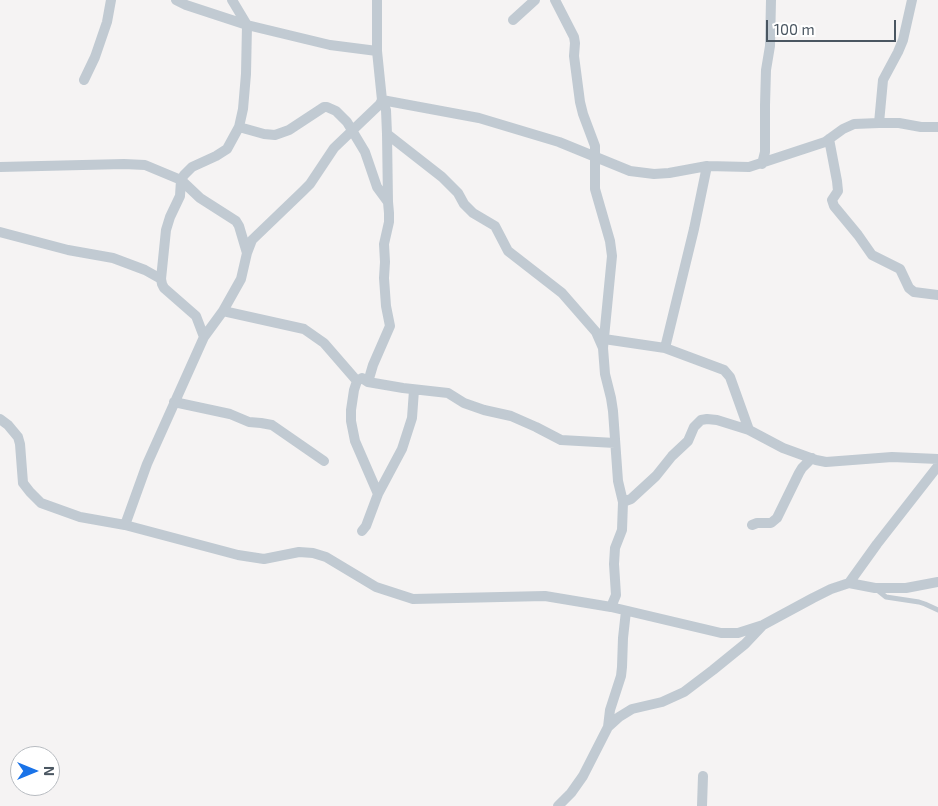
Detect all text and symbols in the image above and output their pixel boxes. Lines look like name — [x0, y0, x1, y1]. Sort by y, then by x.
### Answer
scale bar — [768, 10, 898, 42]
text: 100 m — [774, 20, 815, 38]
north arrow — [10, 746, 60, 796]
text: N — [41, 766, 58, 776]

